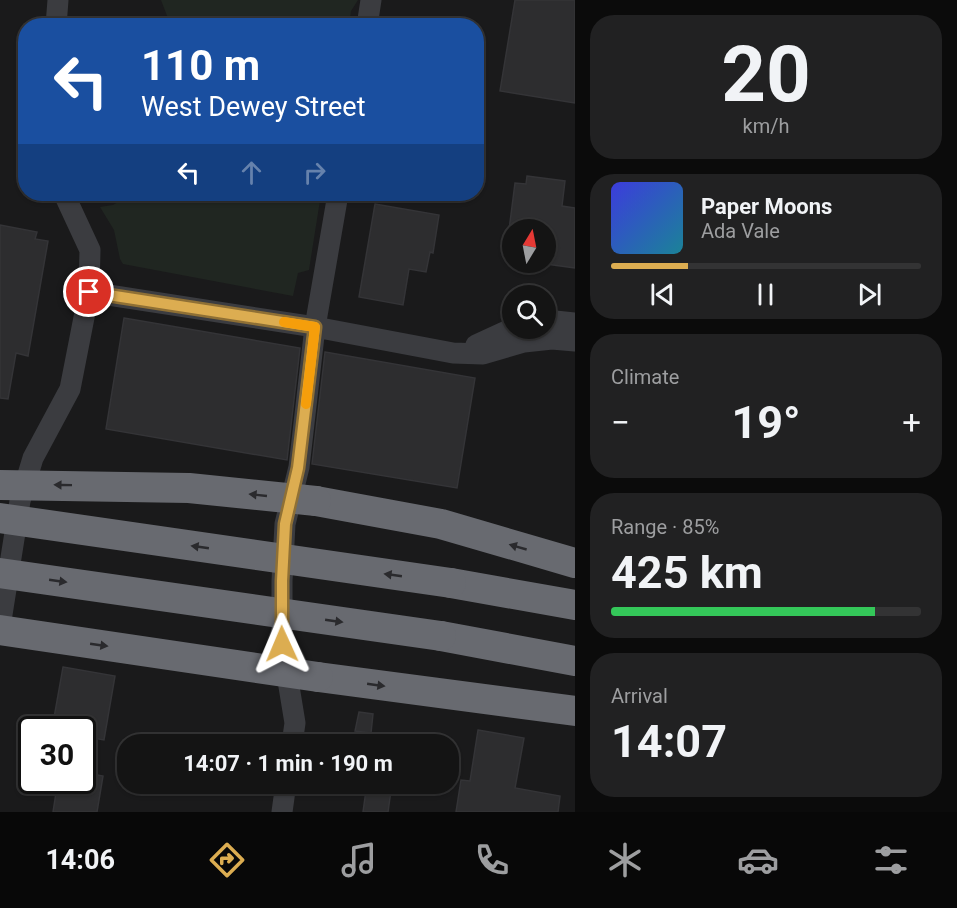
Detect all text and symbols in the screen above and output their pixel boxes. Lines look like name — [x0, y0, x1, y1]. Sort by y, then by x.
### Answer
text: 20 — [721, 29, 811, 120]
text: 110 m — [141, 41, 260, 90]
icon: left — [42, 42, 120, 120]
text: West Dewey Street — [141, 91, 366, 123]
text: km/h — [743, 114, 789, 138]
icon: left — [172, 156, 205, 189]
icon: ahead — [235, 156, 268, 189]
icon: right — [298, 156, 331, 189]
text: Paper Moons — [701, 194, 832, 219]
north arrow — [502, 219, 556, 273]
map controls — [502, 219, 556, 339]
text: Ada Vale — [701, 219, 780, 243]
pin — [63, 266, 114, 317]
icon: arrive — [72, 275, 105, 308]
icon: previous — [646, 278, 679, 311]
icon: pause — [749, 278, 782, 311]
icon: next — [853, 278, 886, 311]
button: search — [502, 285, 556, 339]
text: Climate — [611, 365, 679, 389]
text: 19° — [731, 396, 801, 449]
text: − — [611, 403, 630, 442]
text: + — [902, 403, 921, 442]
one-way arrow — [54, 480, 73, 490]
one-way arrow — [249, 490, 268, 500]
text: Range · 85% — [611, 515, 719, 539]
one-way arrow — [190, 542, 209, 551]
one-way arrow — [509, 542, 527, 551]
text: 425 km — [611, 546, 763, 599]
one-way arrow — [383, 570, 402, 579]
one-way arrow — [49, 577, 68, 586]
position arrow — [250, 612, 314, 676]
one-way arrow — [325, 616, 344, 625]
one-way arrow — [90, 640, 109, 649]
one-way arrow — [366, 680, 385, 689]
text: Arrival — [611, 684, 668, 708]
text: 14:07 — [611, 715, 727, 768]
speed limit sign: 30 — [18, 716, 96, 794]
text: 14:07 · 1 min · 190 m — [183, 751, 393, 776]
icon: directions — [206, 839, 248, 881]
icon: music — [338, 839, 380, 881]
icon: phone — [471, 839, 513, 881]
icon: climate — [604, 839, 646, 881]
icon: car — [737, 839, 779, 881]
icon: filters — [870, 839, 912, 881]
text: 14:06 — [45, 844, 115, 876]

